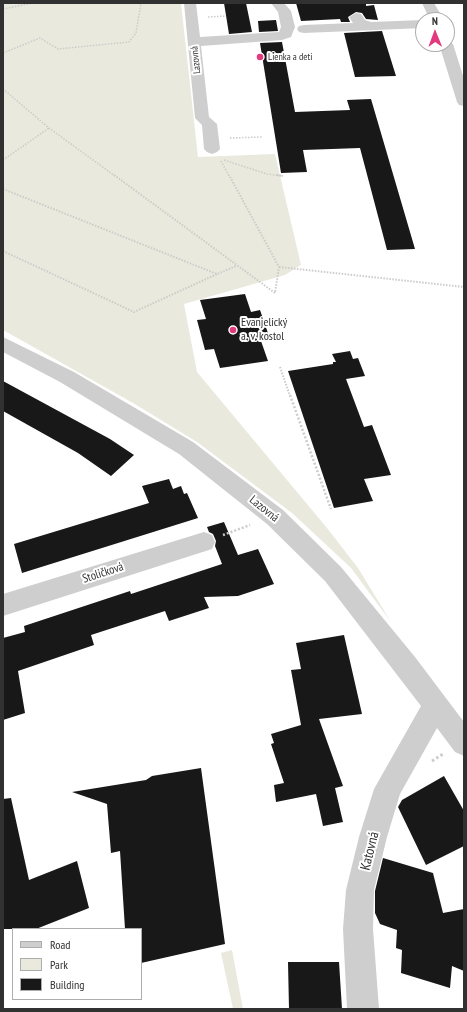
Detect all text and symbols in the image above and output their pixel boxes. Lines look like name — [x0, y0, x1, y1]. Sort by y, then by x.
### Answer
north arrow — [415, 12, 455, 52]
text: N — [432, 14, 438, 28]
street label: Lazovná — [189, 45, 203, 75]
place label: Lienka a deti — [268, 51, 312, 63]
marker: Lienka a deti — [255, 52, 265, 62]
place label: Evanjelický a. v. kostol — [241, 316, 287, 344]
marker: Evanjelický a. v. kostol — [228, 325, 238, 335]
street label: Lazovná — [246, 493, 282, 525]
street label: Stoličková — [81, 560, 125, 586]
street label: Katovná — [357, 830, 383, 872]
legend — [12, 928, 142, 1000]
text: Road — [50, 937, 70, 952]
text: Park — [50, 957, 68, 972]
text: Building — [50, 977, 85, 992]

